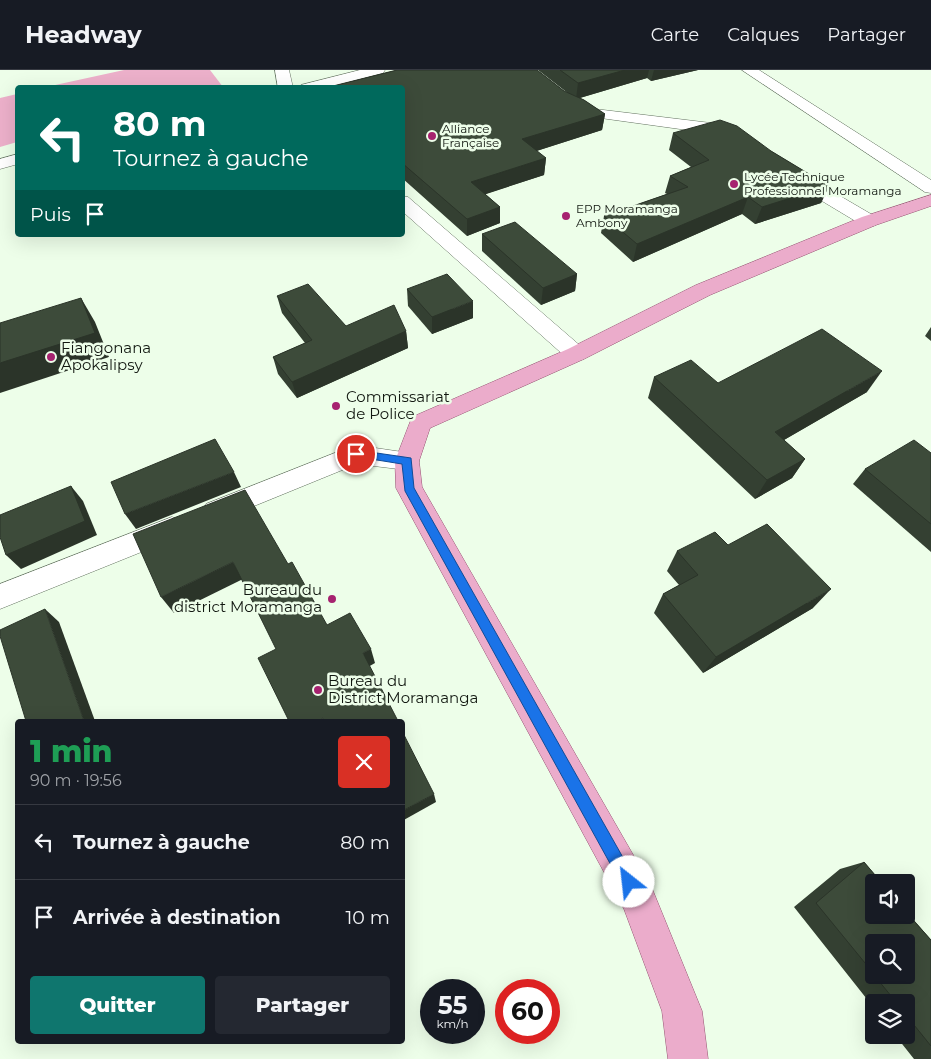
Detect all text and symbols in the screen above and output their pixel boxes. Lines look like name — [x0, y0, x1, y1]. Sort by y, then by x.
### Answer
text: Headway — [25, 20, 142, 49]
text: Carte — [651, 24, 699, 46]
text: Calques — [727, 24, 799, 46]
text: Partager — [827, 24, 906, 46]
text: 80 m — [113, 102, 207, 145]
icon: left — [30, 105, 95, 170]
place label: Alliance Française — [442, 121, 499, 150]
marker: Alliance Française — [426, 130, 438, 142]
text: Tournez à gauche — [113, 145, 309, 172]
place label: Lycée Technique Professionnel Moramanga — [744, 169, 902, 198]
marker: Lycée Technique Professionnel Moramanga — [728, 178, 740, 190]
icon: arrive — [81, 200, 109, 228]
place label: EPP Moramanga Ambony — [576, 201, 678, 230]
text: Puis — [30, 203, 71, 226]
marker: EPP Moramanga Ambony — [560, 210, 572, 222]
place label: Fiangonana Apokalipsy — [61, 338, 151, 374]
marker: Fiangonana Apokalipsy — [45, 351, 57, 363]
place label: Commissariat de Police — [346, 387, 450, 423]
marker: Commissariat de Police — [330, 400, 342, 412]
pin — [335, 433, 377, 475]
icon: arrive — [342, 440, 370, 468]
place label: Bureau du district Moramanga — [174, 580, 322, 616]
marker: Bureau du district Moramanga — [326, 593, 338, 605]
place label: Bureau du District Moramanga — [328, 671, 478, 707]
marker: Bureau du District Moramanga — [312, 684, 324, 696]
text: 1 min — [30, 733, 113, 770]
button: close — [338, 736, 390, 788]
text: 90 m · 19:56 — [30, 771, 122, 790]
icon: left — [30, 828, 58, 856]
text: Tournez à gauche — [73, 831, 250, 854]
text: 80 m — [340, 831, 390, 854]
position arrow — [602, 855, 654, 907]
map controls — [865, 874, 915, 1044]
button: sound — [865, 874, 915, 924]
icon: arrive — [30, 903, 58, 931]
text: Arrivée à destination — [73, 906, 281, 929]
text: 10 m — [345, 906, 390, 929]
button: search — [865, 934, 915, 984]
button: Quitter — [30, 976, 205, 1034]
button: Partager — [215, 976, 390, 1034]
speed limit sign: 60 — [495, 979, 560, 1044]
text: 55 — [438, 990, 467, 1020]
button: layers — [865, 994, 915, 1044]
text: km/h — [436, 1016, 469, 1031]

